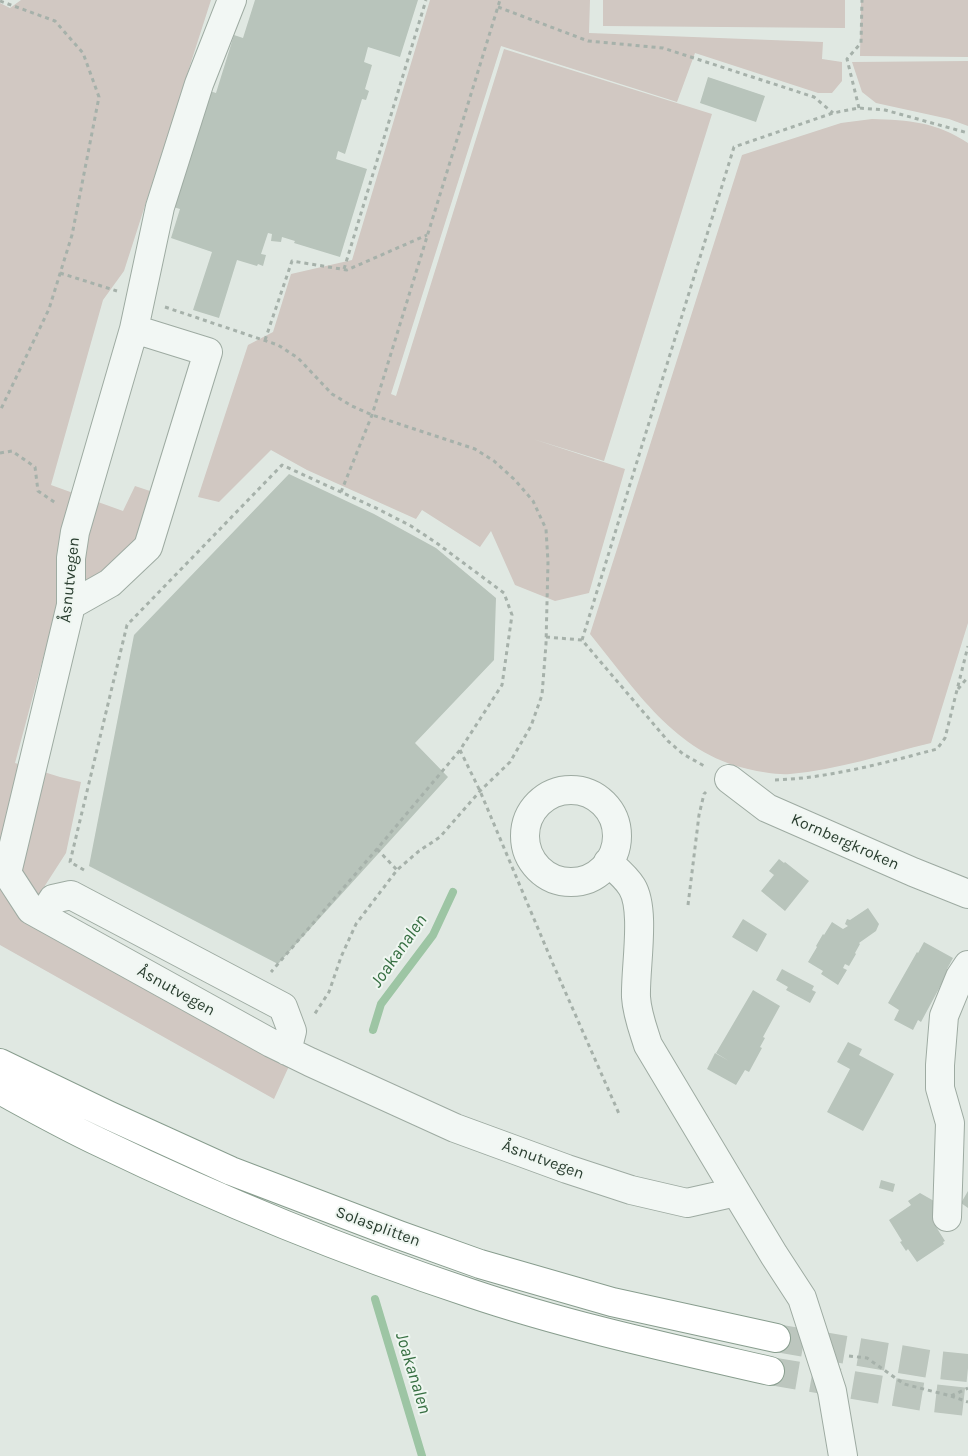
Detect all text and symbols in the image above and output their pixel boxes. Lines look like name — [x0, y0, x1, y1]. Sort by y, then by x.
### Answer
street label: Åsnutvegen — [56, 536, 84, 624]
street label: Kornbergkroken — [788, 810, 902, 874]
water label: Joakanalen — [366, 910, 432, 992]
street label: Åsnutvegen — [134, 962, 218, 1020]
street label: Åsnutvegen — [499, 1136, 587, 1184]
street label: Solasplitten — [333, 1203, 423, 1251]
water label: Joakanalen — [390, 1330, 436, 1416]

